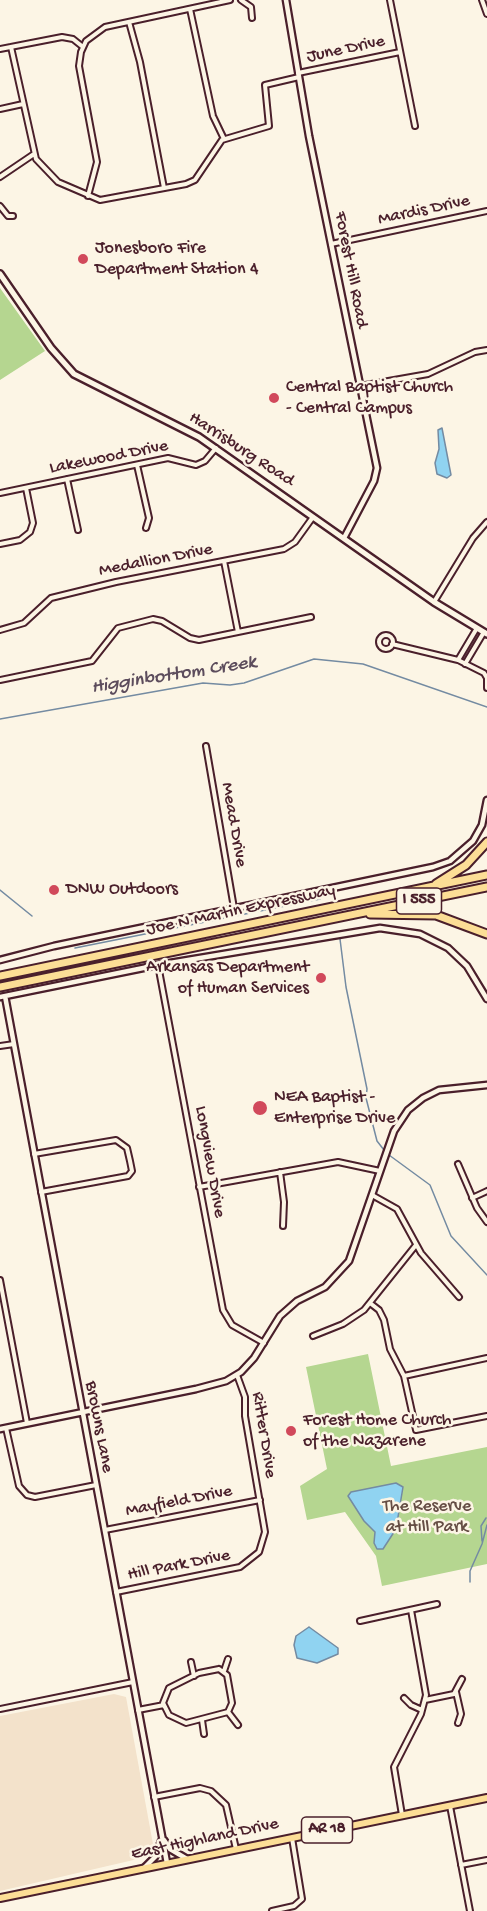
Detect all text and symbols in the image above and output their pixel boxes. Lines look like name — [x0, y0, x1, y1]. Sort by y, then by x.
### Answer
street label: June Drive — [305, 31, 387, 69]
street label: Mardis Drive — [376, 191, 472, 231]
street label: Forest Hill Road — [328, 210, 372, 330]
place label: Jonesboro Fire Department Station 4 — [95, 238, 258, 280]
marker: Jonesboro Fire Department Station 4 — [76, 252, 90, 266]
place label: Central Baptist Church - Central Campus — [286, 377, 453, 420]
marker: Central Baptist Church - Central Campus — [267, 391, 281, 405]
street label: Harrisburg Road — [184, 408, 298, 492]
street label: Lakewood Drive — [48, 436, 170, 480]
street label: Medallion Drive — [97, 539, 215, 583]
water label: Higginbottom Creek — [90, 651, 258, 701]
street label: Mead Drive — [215, 781, 251, 869]
place label: DNW Outdoors — [66, 879, 178, 901]
street label: Joe N Martin Expressway — [145, 880, 337, 942]
marker: DNW Outdoors — [47, 883, 61, 897]
road number: I 555 — [396, 888, 442, 914]
place label: Arkansas Department of Human Services — [146, 957, 309, 1000]
marker: Arkansas Department of Human Services — [314, 971, 328, 985]
place label: NEA Baptist - Enterprise Drive — [274, 1087, 395, 1130]
marker: NEA Baptist - Enterprise Drive — [251, 1099, 269, 1117]
street label: Longview Drive — [189, 1104, 229, 1220]
street label: Browns Lane — [79, 1379, 117, 1475]
street label: Ritter Drive — [246, 1390, 280, 1480]
place label: Forest Home Church of the Nazarene — [303, 1410, 451, 1452]
marker: Forest Home Church of the Nazarene — [284, 1424, 298, 1438]
street label: Mayfield Drive — [124, 1481, 234, 1523]
park label: The Reserve at Hill Park — [383, 1496, 471, 1538]
street label: Hill Park Drive — [126, 1545, 232, 1587]
street label: East Highland Drive — [129, 1814, 281, 1866]
road number: AR 18 — [302, 1817, 352, 1843]

